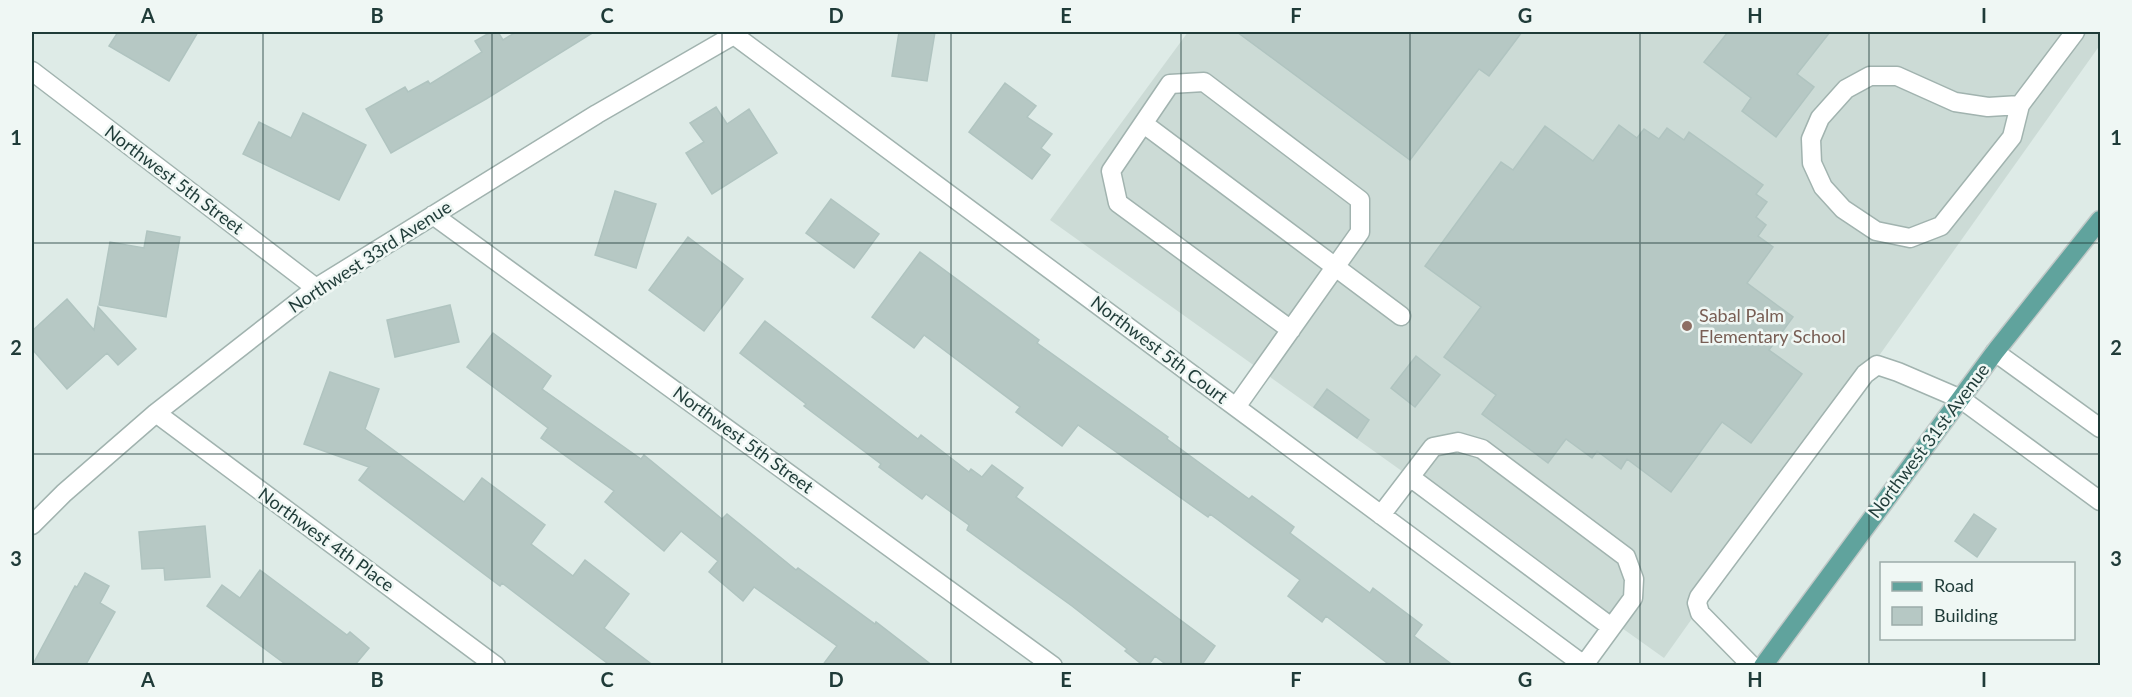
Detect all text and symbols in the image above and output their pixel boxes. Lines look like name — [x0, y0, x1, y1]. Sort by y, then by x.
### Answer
text: A — [140, 3, 155, 27]
text: B — [370, 3, 384, 27]
text: C — [600, 3, 614, 27]
text: D — [828, 3, 844, 27]
text: E — [1060, 3, 1072, 27]
text: F — [1290, 3, 1302, 27]
text: G — [1518, 3, 1532, 27]
text: H — [1747, 3, 1763, 27]
text: I — [1981, 3, 1987, 27]
street label: Northwest 5th Street — [101, 120, 249, 239]
text: 1 — [10, 125, 22, 149]
text: 1 — [2110, 125, 2122, 149]
street label: Northwest 33rd Avenue — [284, 195, 455, 317]
street label: Northwest 5th Court — [1087, 291, 1233, 408]
place label: Sabal Palm Elementary School — [1699, 304, 1846, 347]
marker: Sabal Palm Elementary School — [1680, 319, 1694, 333]
text: 2 — [10, 335, 22, 359]
text: 2 — [2110, 335, 2122, 359]
street label: Northwest 31st Avenue — [1863, 359, 1993, 522]
street label: Northwest 5th Street — [669, 381, 818, 498]
street label: Northwest 4th Place — [254, 483, 399, 596]
text: 3 — [10, 546, 22, 570]
text: 3 — [2110, 546, 2122, 570]
legend — [1880, 562, 2075, 640]
text: Road — [1934, 574, 1974, 596]
text: Building — [1934, 604, 1998, 626]
text: A — [140, 667, 155, 691]
text: B — [370, 667, 384, 691]
text: C — [600, 667, 614, 691]
text: D — [828, 667, 844, 691]
text: E — [1060, 667, 1072, 691]
text: F — [1290, 667, 1302, 691]
text: G — [1518, 667, 1532, 691]
text: H — [1747, 667, 1763, 691]
text: I — [1981, 667, 1987, 691]

